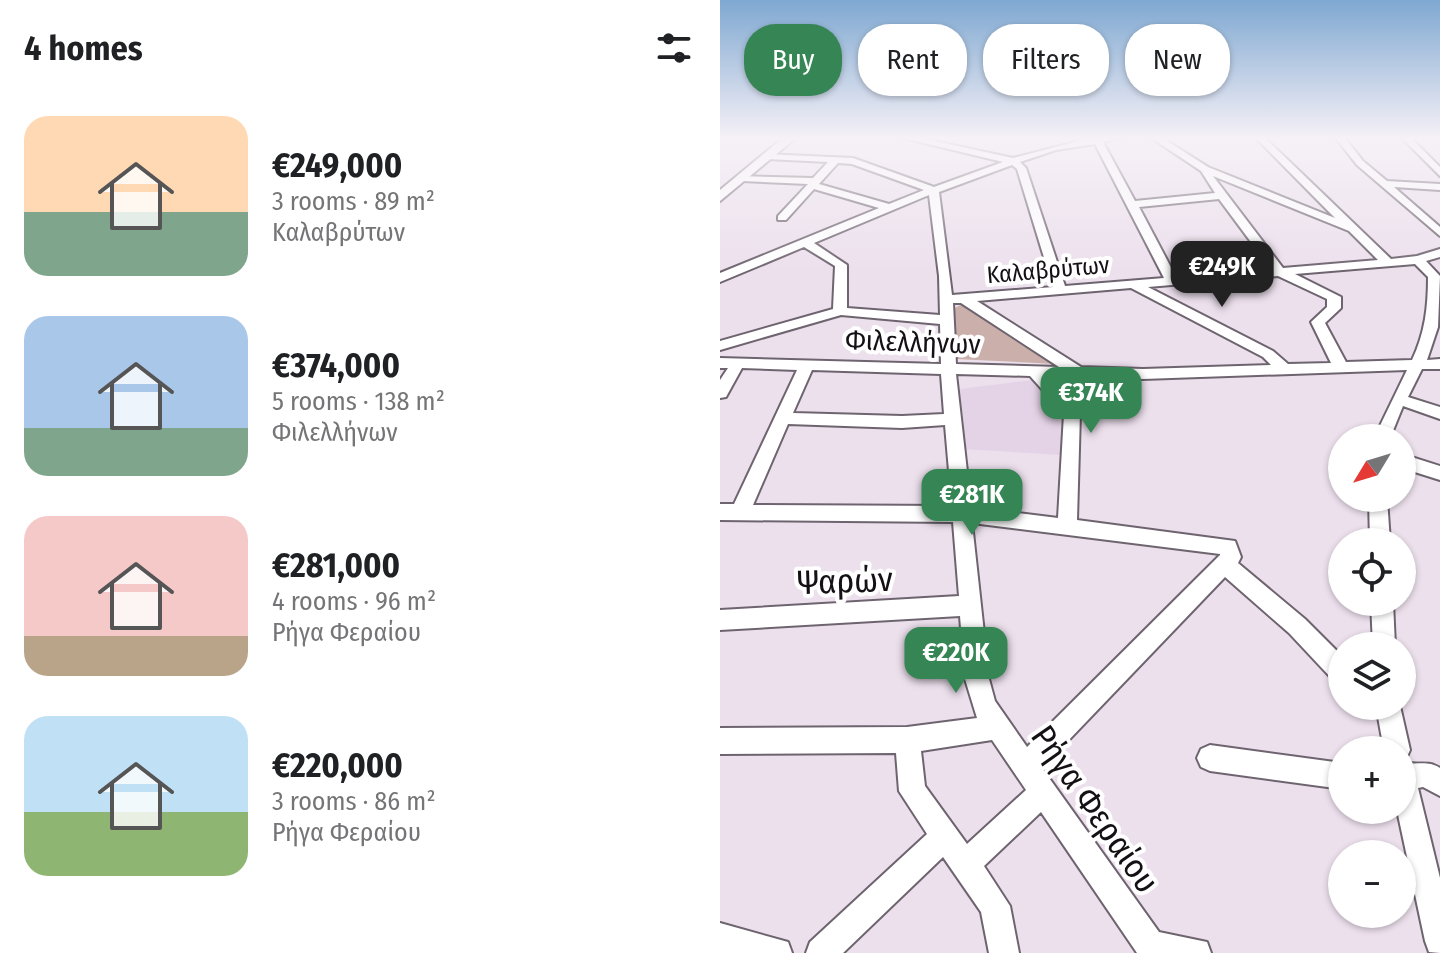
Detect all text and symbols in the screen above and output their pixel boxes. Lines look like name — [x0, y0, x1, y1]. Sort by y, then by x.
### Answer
chip: Buy — [744, 24, 842, 96]
chip: Rent — [858, 24, 967, 96]
chip: Filters — [983, 24, 1109, 96]
chip: New — [1125, 24, 1230, 96]
icon: filters — [652, 26, 696, 70]
text: 4 homes — [24, 28, 143, 69]
text: €249,000 — [272, 145, 402, 186]
icon: home — [88, 148, 184, 244]
text: 3 rooms · 89 m² — [272, 186, 435, 217]
text: Καλαβρύτων — [272, 217, 405, 248]
pin: €249K — [1166, 241, 1278, 309]
street label: Καλαβρύτων — [986, 251, 1111, 289]
text: €249K — [1189, 251, 1255, 282]
street label: Φιλελλήνων — [845, 323, 981, 361]
text: €374,000 — [272, 345, 400, 386]
icon: home — [88, 348, 184, 444]
pin: €374K — [1035, 367, 1147, 435]
text: €374K — [1059, 377, 1123, 408]
text: 5 rooms · 138 m² — [272, 386, 445, 417]
text: Φιλελλήνων — [272, 417, 398, 448]
north arrow — [1328, 424, 1416, 512]
map controls — [1328, 424, 1416, 928]
pin: €281K — [916, 469, 1028, 537]
text: €281K — [940, 479, 1004, 510]
button: locate — [1328, 528, 1416, 616]
text: €281,000 — [272, 545, 400, 586]
icon: home — [88, 548, 184, 644]
street label: Ψαρών — [797, 559, 894, 603]
text: 4 rooms · 96 m² — [272, 586, 436, 617]
text: Ρήγα Φεραίου — [272, 617, 421, 648]
pin: €220K — [900, 627, 1012, 695]
button: layers — [1328, 632, 1416, 720]
text: €220K — [922, 637, 990, 668]
street label: Ρήγα Φεραίου — [1022, 717, 1168, 901]
button: + — [1328, 736, 1416, 824]
text: €220,000 — [272, 745, 403, 786]
icon: home — [88, 748, 184, 844]
text: 3 rooms · 86 m² — [272, 786, 436, 817]
text: Ρήγα Φεραίου — [272, 817, 421, 848]
button: − — [1328, 840, 1416, 928]

